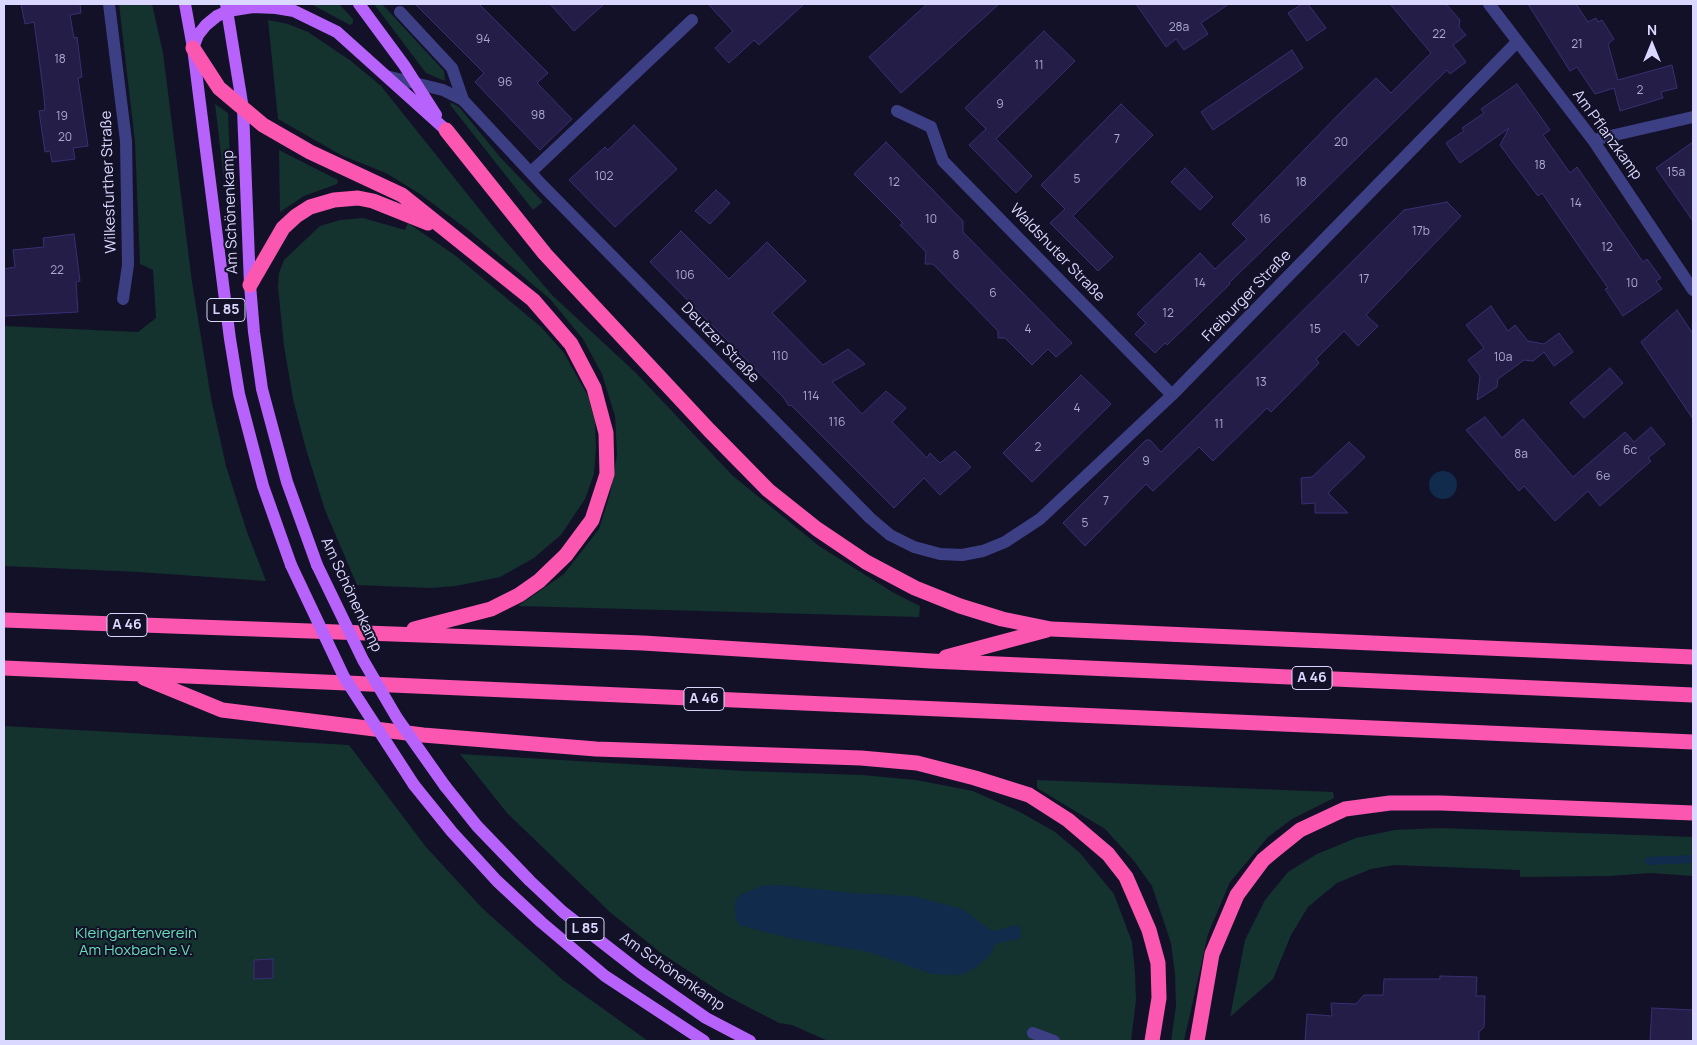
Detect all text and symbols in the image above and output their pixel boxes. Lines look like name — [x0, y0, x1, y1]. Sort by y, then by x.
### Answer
north arrow — [1627, 20, 1677, 70]
text: N — [1647, 20, 1657, 39]
house number: 28a — [1169, 21, 1189, 35]
house number: 22 — [1432, 28, 1446, 42]
house number: 94 — [476, 33, 490, 47]
house number: 21 — [1571, 38, 1583, 52]
house number: 18 — [54, 53, 66, 67]
house number: 11 — [1034, 59, 1044, 73]
house number: 96 — [498, 76, 512, 90]
house number: 2 — [1637, 84, 1643, 98]
street label: Am Pflanzkamp — [1568, 87, 1646, 183]
house number: 9 — [996, 98, 1004, 112]
house number: 98 — [531, 109, 545, 123]
house number: 19 — [56, 110, 68, 124]
street label: Wilkesfurther Straße — [98, 110, 120, 254]
house number: 20 — [58, 131, 72, 145]
house number: 7 — [1114, 133, 1120, 147]
house number: 20 — [1334, 136, 1348, 150]
street label: Am Schönenkamp — [220, 150, 242, 274]
house number: 18 — [1534, 159, 1546, 173]
house number: 15a — [1667, 166, 1685, 180]
house number: 102 — [595, 170, 613, 184]
house number: 5 — [1074, 173, 1080, 187]
house number: 12 — [888, 176, 900, 190]
house number: 18 — [1295, 176, 1307, 190]
house number: 14 — [1570, 197, 1582, 211]
street label: Waldshuter Straße — [1006, 200, 1108, 306]
house number: 10 — [925, 213, 937, 227]
house number: 16 — [1259, 213, 1271, 227]
house number: 17b — [1412, 225, 1430, 239]
house number: 12 — [1601, 241, 1613, 255]
street label: Freiburger Straße — [1199, 246, 1295, 346]
house number: 8 — [953, 249, 959, 263]
house number: 22 — [50, 264, 64, 278]
house number: 106 — [675, 269, 695, 283]
house number: 17 — [1359, 273, 1369, 287]
house number: 14 — [1194, 277, 1206, 291]
house number: 10 — [1626, 277, 1638, 291]
house number: 6 — [989, 287, 997, 301]
road number: L 85 — [207, 298, 245, 322]
street label: Deutzer Straße — [677, 299, 763, 387]
house number: 12 — [1162, 307, 1174, 321]
house number: 4 — [1024, 323, 1032, 337]
house number: 15 — [1309, 323, 1321, 337]
house number: 110 — [772, 350, 788, 364]
house number: 10a — [1494, 351, 1512, 365]
house number: 13 — [1255, 376, 1267, 390]
house number: 114 — [803, 390, 819, 404]
house number: 4 — [1073, 402, 1081, 416]
house number: 116 — [829, 416, 845, 430]
house number: 11 — [1214, 418, 1224, 432]
house number: 2 — [1035, 441, 1041, 455]
house number: 6c — [1623, 444, 1637, 458]
house number: 8a — [1514, 448, 1528, 462]
house number: 9 — [1142, 455, 1150, 469]
house number: 6e — [1596, 470, 1610, 484]
house number: 7 — [1103, 495, 1109, 509]
house number: 5 — [1082, 517, 1088, 531]
street label: Am Schönenkamp — [317, 535, 385, 655]
road number: A 46 — [107, 614, 147, 636]
road number: A 46 — [1292, 666, 1332, 690]
road number: A 46 — [684, 688, 724, 711]
road number: L 85 — [566, 918, 604, 941]
park label: Kleingartenverein Am Hoxbach e.V. — [75, 925, 197, 960]
street label: Am Schönenkamp — [616, 929, 728, 1015]

